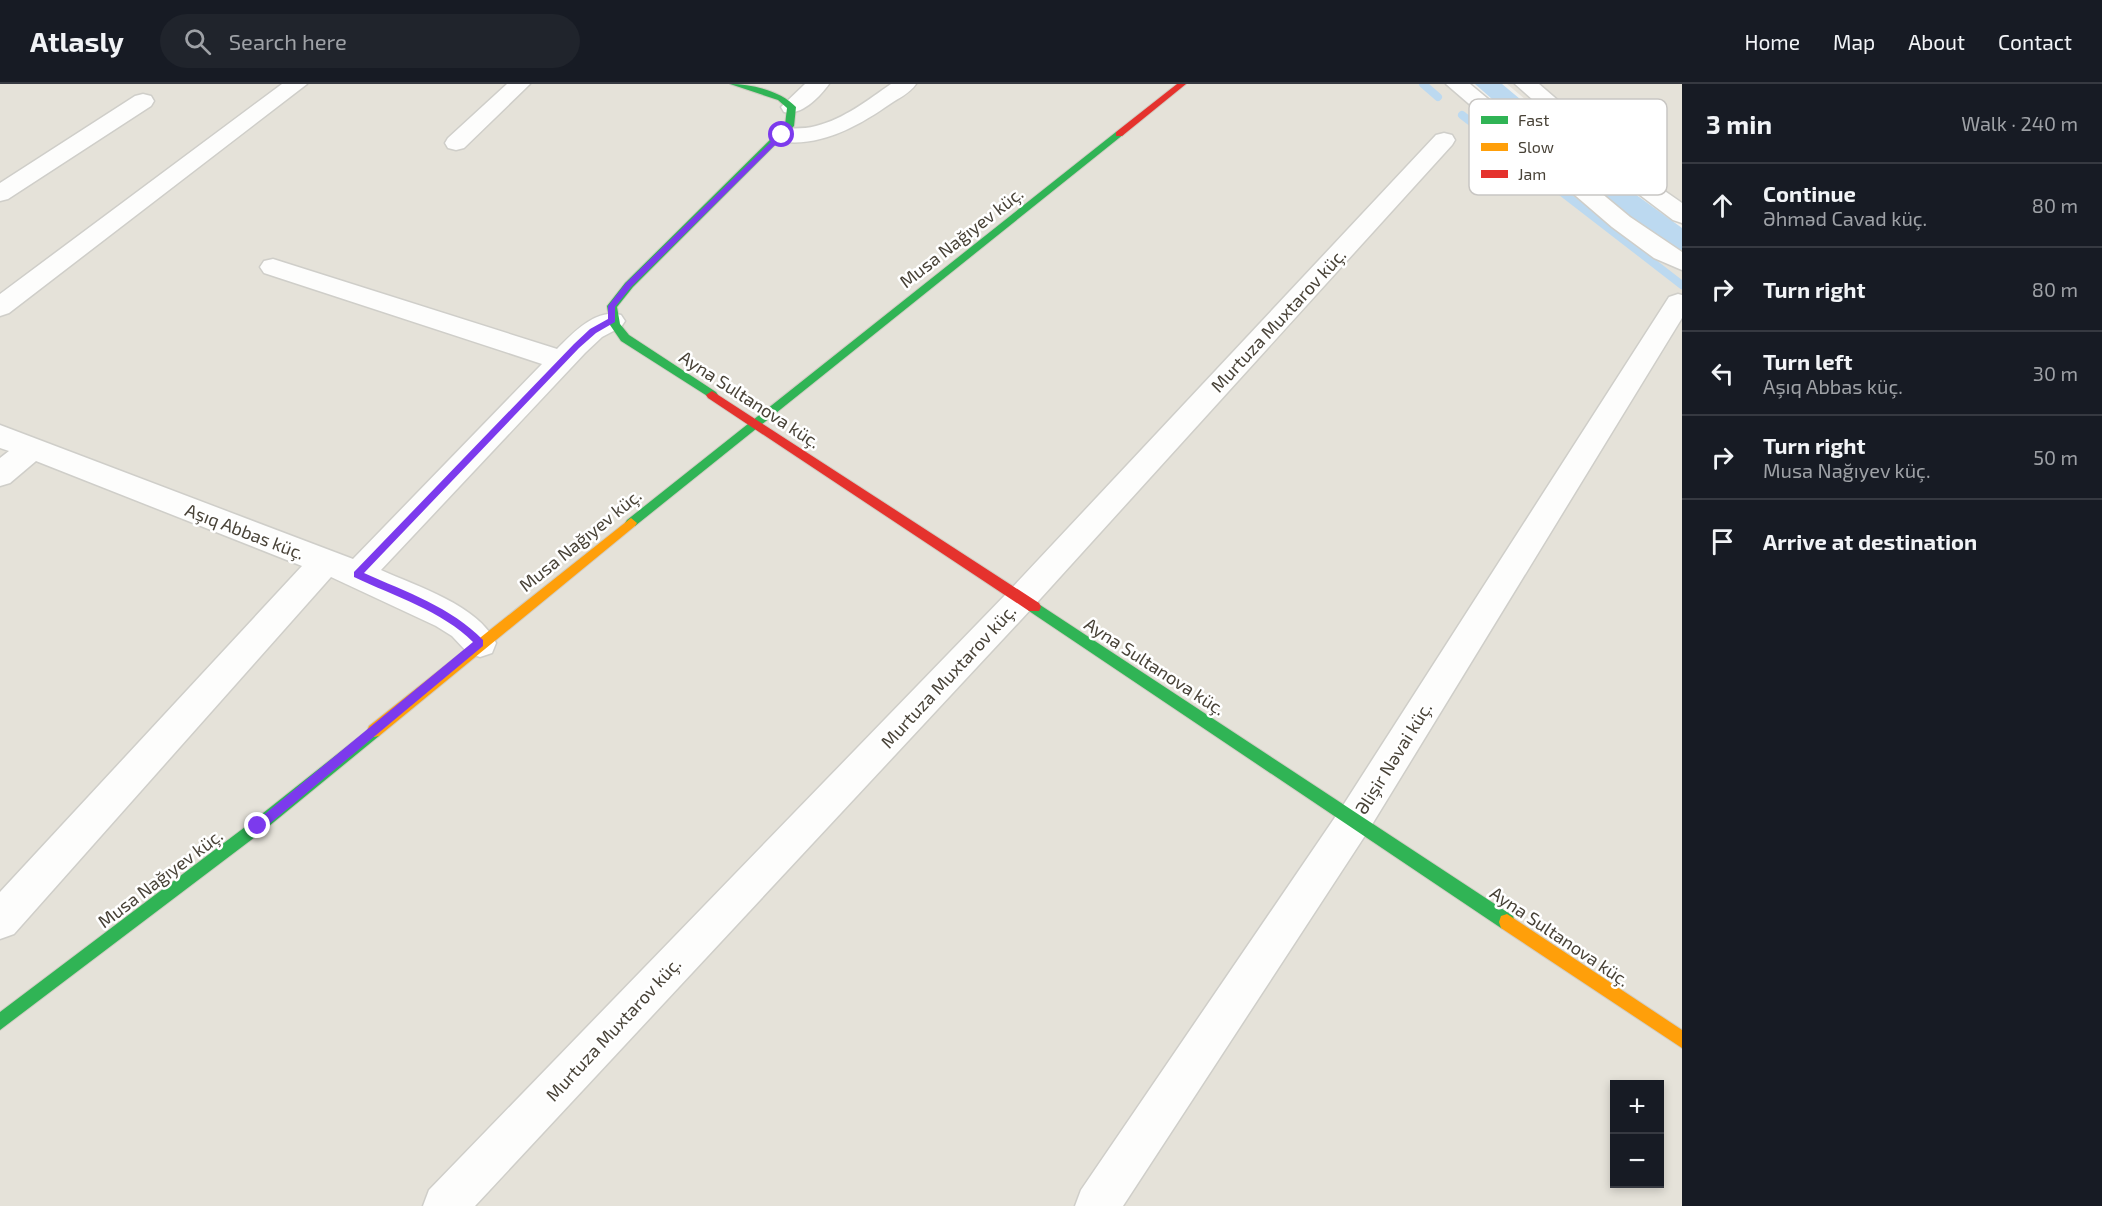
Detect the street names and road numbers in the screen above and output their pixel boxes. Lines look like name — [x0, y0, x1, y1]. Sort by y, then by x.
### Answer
street label: Musa Nağıyev küç. — [895, 182, 1028, 293]
street label: Murtuza Muxtarov küç. — [1206, 244, 1351, 397]
street label: Ayna Sultanova küç. — [675, 345, 824, 454]
street label: Musa Nağıyev küç. — [515, 484, 646, 597]
street label: Aşıq Abbas küç. — [182, 498, 308, 565]
street label: Murtuza Muxtarov küç. — [876, 600, 1021, 753]
street label: Ayna Sultanova küç. — [1080, 612, 1229, 721]
street label: Əlişir Nəvai küç. — [1350, 698, 1437, 819]
street label: Musa Nağıyev küç. — [93, 824, 227, 933]
street label: Ayna Sultanova küç. — [1486, 881, 1634, 992]
street label: Murtuza Muxtarov küç. — [541, 953, 686, 1106]

